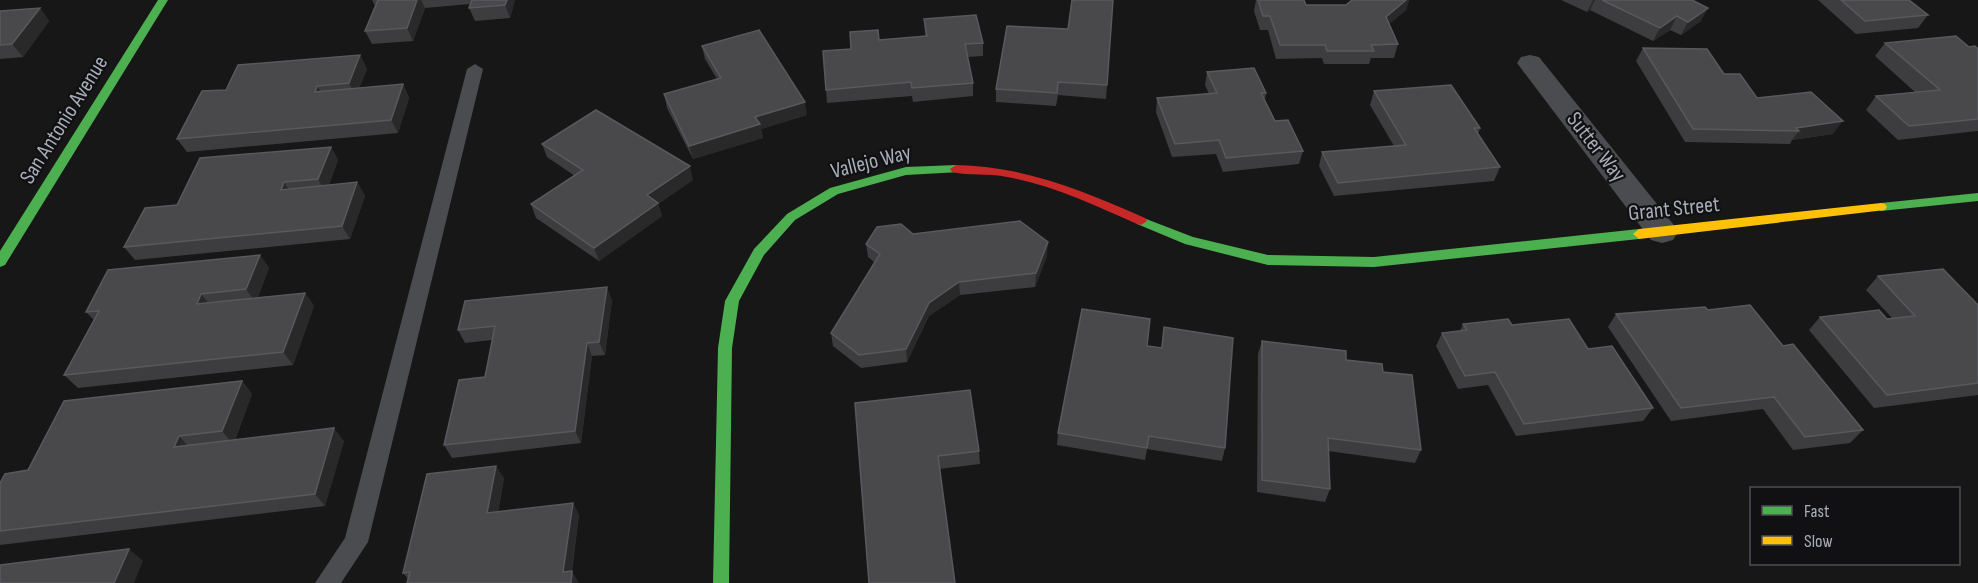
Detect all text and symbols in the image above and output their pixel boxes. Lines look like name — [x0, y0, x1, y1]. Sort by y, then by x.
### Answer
street label: San Antonio Avenue — [14, 51, 114, 189]
street label: Sutter Way — [1560, 107, 1632, 188]
street label: Vallejo Way — [828, 139, 914, 185]
street label: Grant Street — [1627, 191, 1721, 227]
legend — [1750, 487, 1960, 565]
text: Fast — [1804, 501, 1830, 522]
text: Slow — [1804, 531, 1833, 552]

